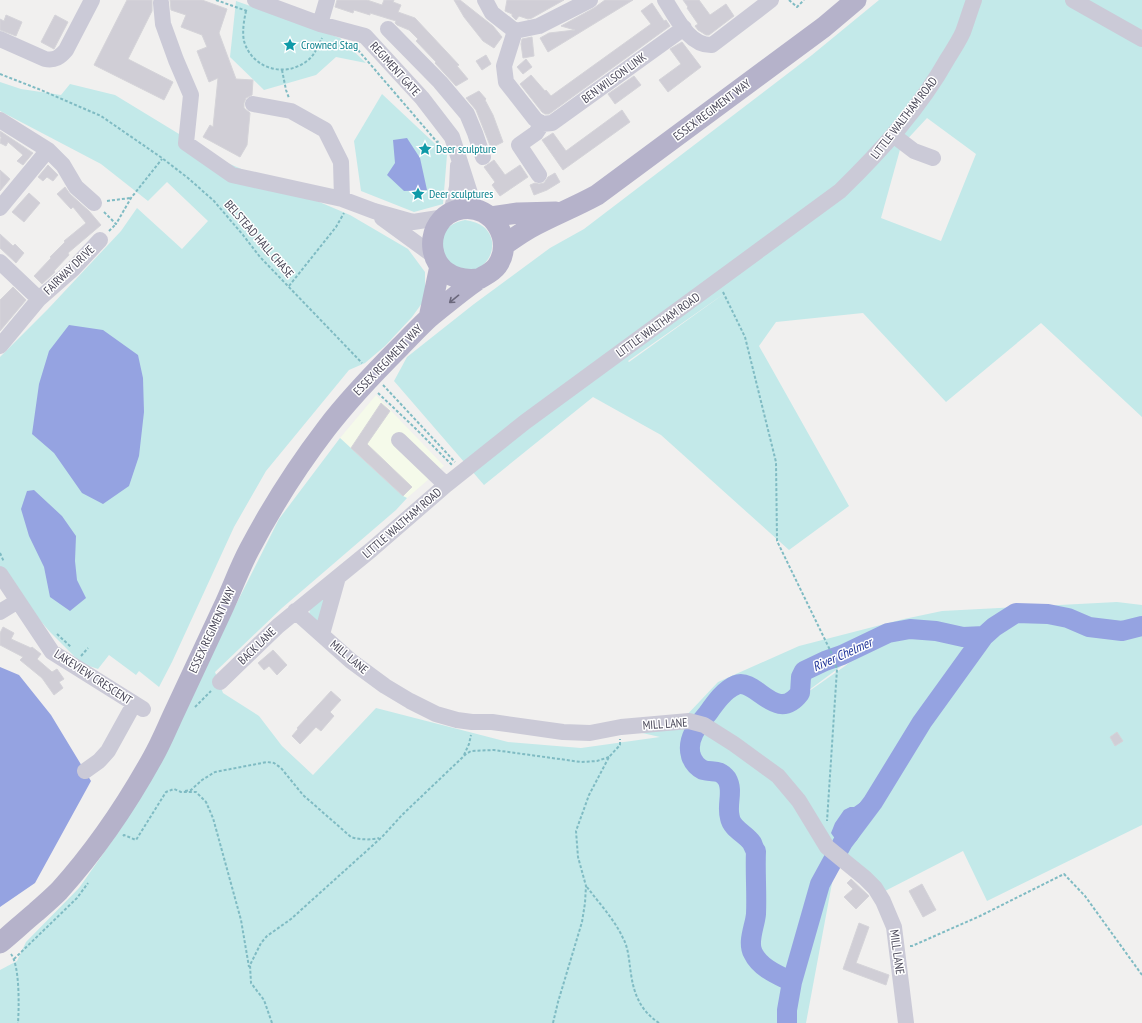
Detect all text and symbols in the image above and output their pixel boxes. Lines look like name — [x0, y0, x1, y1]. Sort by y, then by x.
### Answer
place icon: Crowned Stag — [282, 37, 298, 53]
place label: Crowned Stag — [301, 37, 358, 52]
street label: REGIMENT GATE — [367, 38, 424, 99]
street label: BEN WILSON LINK — [578, 49, 649, 106]
street label: LITTLE WALTHAM ROAD — [867, 74, 940, 162]
street label: ESSEX REGIMENT WAY — [670, 75, 754, 144]
place icon: Deer sculpture — [417, 141, 433, 157]
place label: Deer sculpture — [436, 141, 496, 156]
place icon: Deer sculptures — [410, 186, 426, 202]
place label: Deer sculptures — [429, 186, 493, 201]
street label: BELSTEAD HALL CHASE — [222, 197, 297, 281]
street label: FAIRWAY DRIVE — [40, 242, 97, 298]
street label: LITTLE WALTHAM ROAD — [613, 289, 703, 360]
one-way arrow — [448, 294, 459, 303]
street label: ESSEX REGIMENT WAY — [350, 321, 426, 398]
street label: LITTLE WALTHAM ROAD — [359, 484, 444, 561]
street label: ESSEX REGIMENT WAY — [185, 584, 238, 675]
street label: BACK LANE — [235, 624, 279, 667]
water label: River Chelmer — [810, 633, 877, 675]
street label: MILL LANE — [327, 636, 371, 677]
street label: LAKEVIEW CRESCENT — [52, 646, 135, 708]
street label: MILL LANE — [642, 714, 688, 733]
street label: MILL LANE — [887, 929, 908, 975]

